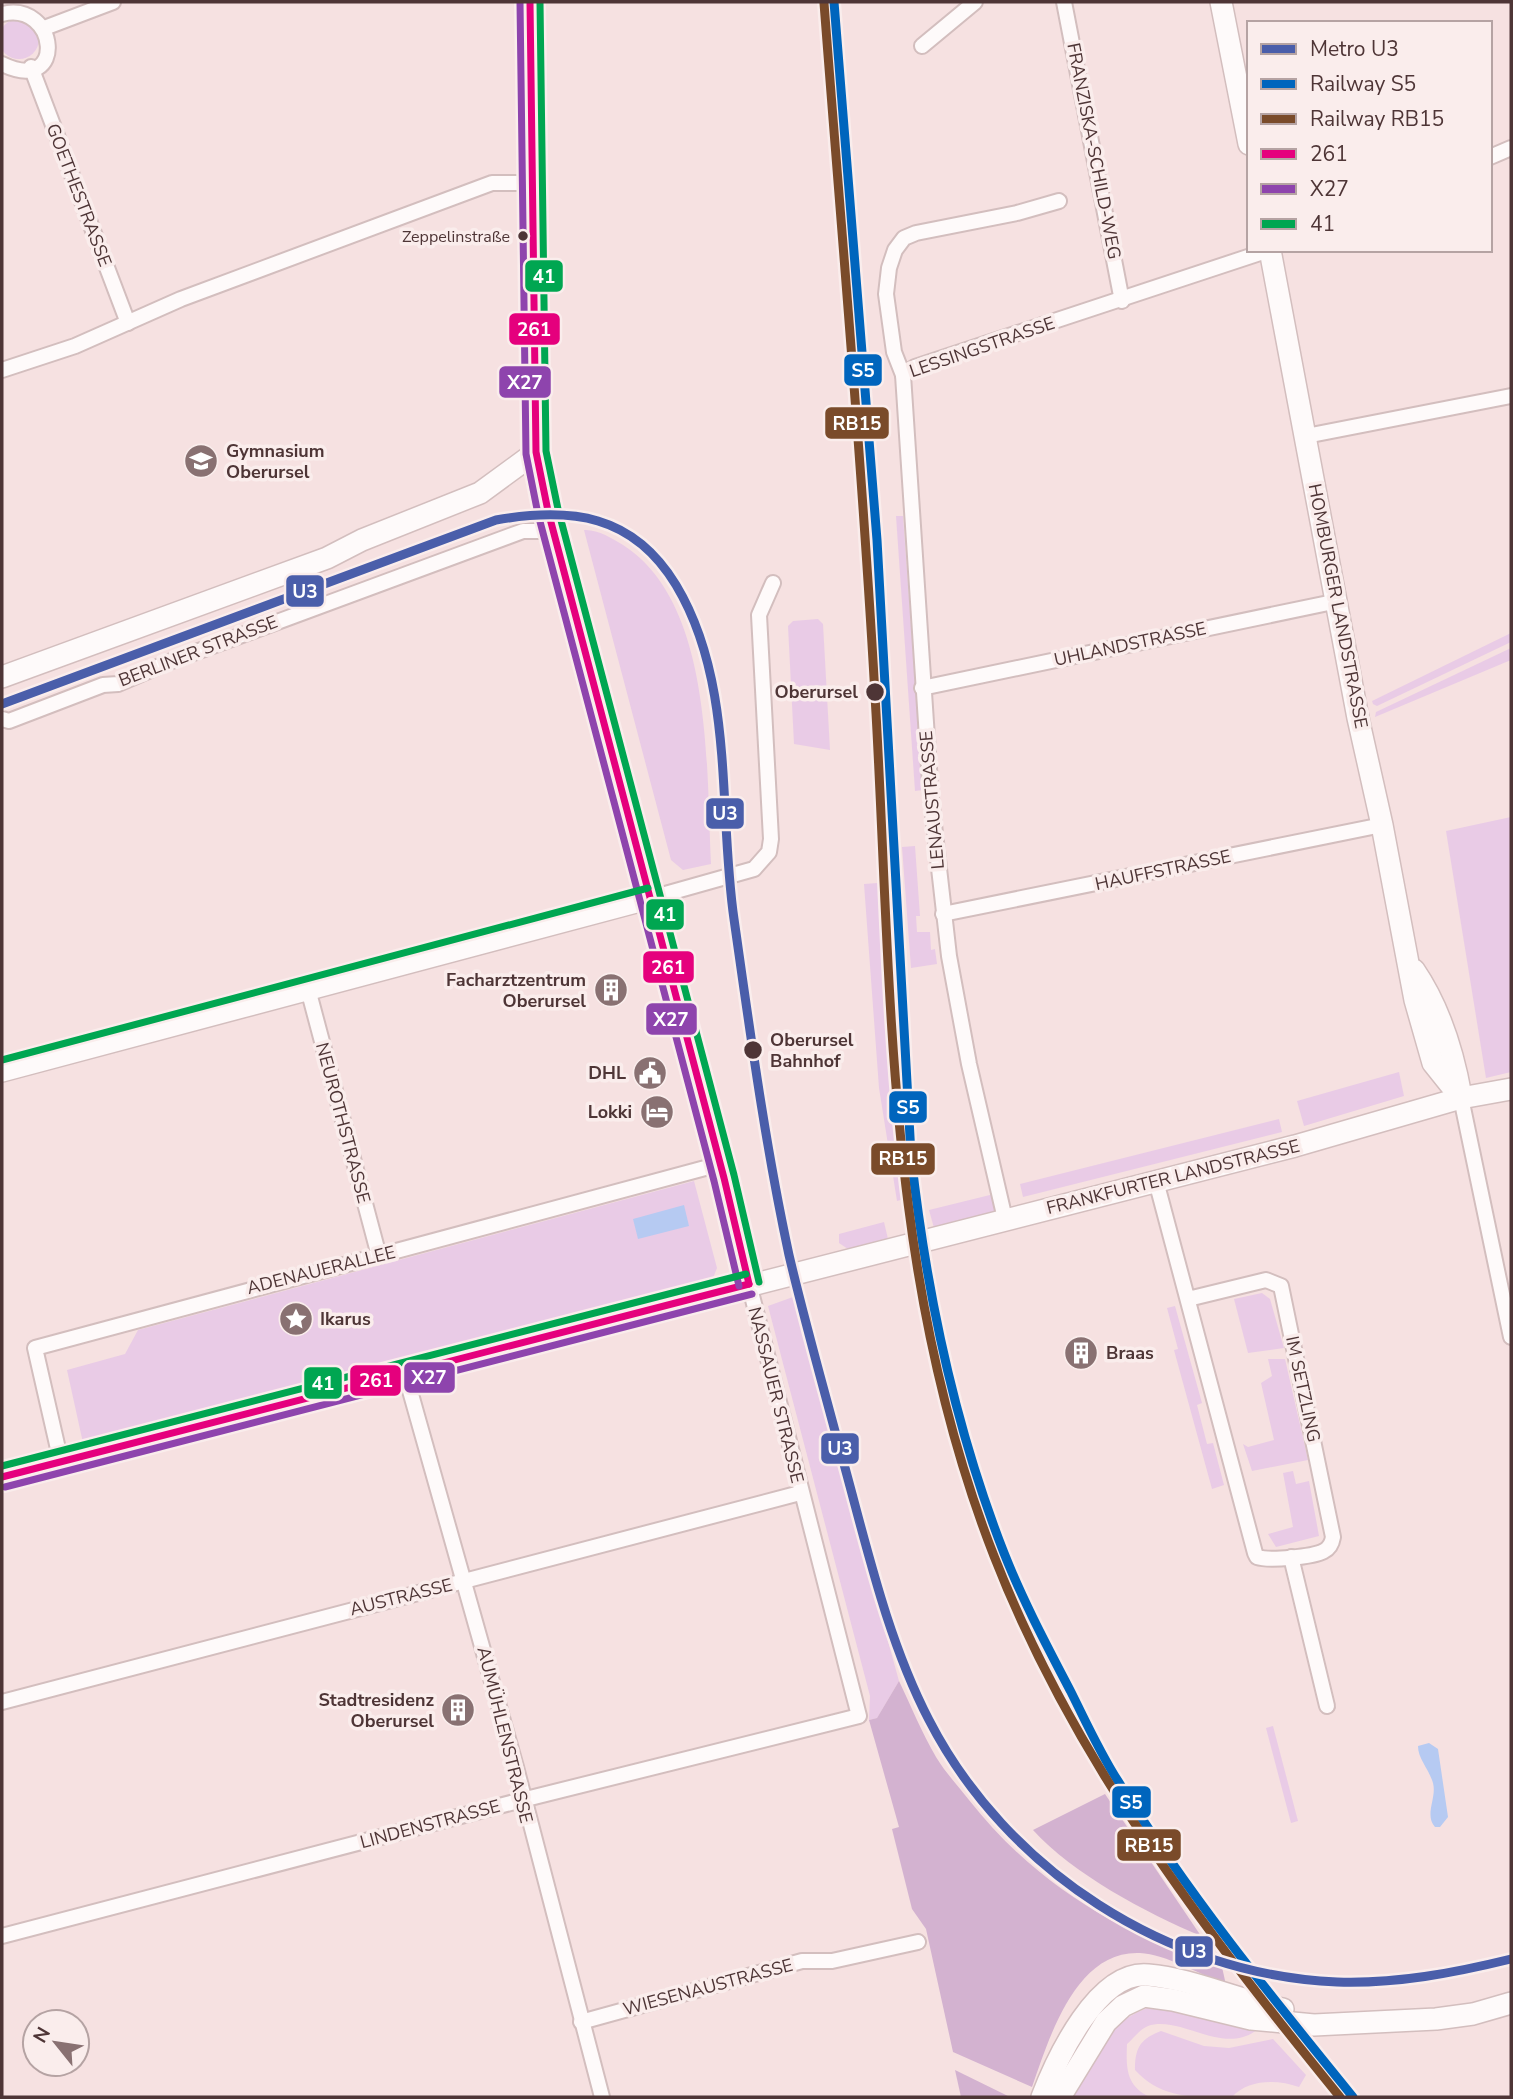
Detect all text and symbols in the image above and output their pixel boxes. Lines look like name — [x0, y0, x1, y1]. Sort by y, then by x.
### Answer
legend — [1247, 21, 1492, 252]
text: Metro U3 — [1310, 35, 1399, 63]
street label: FRANZISKA-SCHILD-WEG — [1061, 41, 1127, 261]
text: Railway S5 — [1310, 70, 1416, 98]
text: Railway RB15 — [1310, 105, 1444, 133]
street label: GOETHESTRASSE — [41, 120, 117, 270]
text: 261 — [1310, 140, 1348, 168]
text: X27 — [1310, 175, 1349, 203]
text: 41 — [1310, 210, 1335, 238]
place label: Zeppelinstraße — [402, 226, 510, 248]
marker: Zeppelinstraße — [516, 229, 530, 243]
line badge: 41 — [524, 259, 564, 293]
text: 41 — [533, 264, 555, 290]
street label: LESSINGSTRASSE — [906, 311, 1058, 383]
line badge: 261 — [508, 312, 561, 346]
text: 261 — [517, 317, 551, 343]
line badge: S5 — [843, 353, 883, 387]
text: S5 — [851, 358, 875, 384]
line badge: X27 — [498, 365, 552, 399]
text: X27 — [506, 370, 543, 396]
line badge: RB15 — [824, 406, 890, 440]
text: RB15 — [833, 411, 881, 437]
place label: Gymnasium Oberursel — [226, 439, 324, 484]
school or university icon: Gymnasium Oberursel — [182, 442, 220, 480]
street label: HOMBURGER LANDSTRASSE — [1302, 482, 1374, 730]
line badge: U3 — [285, 574, 325, 608]
text: U3 — [292, 579, 318, 605]
street label: BERLINER STRASSE — [115, 610, 281, 692]
street label: UHLANDSTRASSE — [1052, 616, 1208, 672]
place label: Oberursel — [775, 680, 858, 704]
marker: Oberursel — [864, 681, 886, 703]
street label: LENAUSTRASSE — [914, 730, 950, 870]
line badge: U3 — [705, 797, 745, 830]
text: U3 — [712, 801, 738, 827]
street label: HAUFFSTRASSE — [1093, 844, 1233, 896]
line badge: 41 — [645, 898, 685, 931]
text: 41 — [654, 902, 676, 928]
line badge: 261 — [642, 950, 695, 984]
text: 261 — [651, 955, 685, 981]
place label: Facharztzentrum Oberursel — [446, 968, 586, 1013]
building icon: Facharztzentrum Oberursel — [592, 971, 630, 1009]
line badge: X27 — [645, 1002, 698, 1036]
text: X27 — [652, 1007, 689, 1033]
place label: Oberursel Bahnhof — [770, 1028, 854, 1073]
marker: Oberursel Bahnhof — [742, 1039, 764, 1061]
street label: NEUROTHSTRASSE — [310, 1040, 376, 1206]
public building icon: DHL — [631, 1054, 669, 1092]
place label: DHL — [588, 1061, 626, 1085]
line badge: S5 — [888, 1090, 928, 1124]
hotel icon: Lokki — [638, 1093, 676, 1131]
text: S5 — [896, 1095, 920, 1121]
place label: Lokki — [588, 1100, 632, 1124]
street label: FRANKFURTER LANDSTRASSE — [1044, 1134, 1302, 1220]
line badge: RB15 — [870, 1142, 936, 1176]
text: RB15 — [879, 1146, 927, 1172]
street label: ADENAUERALLEE — [244, 1240, 398, 1300]
place icon: Ikarus — [277, 1300, 315, 1338]
street label: NASSAUER STRASSE — [742, 1304, 810, 1486]
place label: Ikarus — [320, 1307, 371, 1331]
building icon: Braas — [1062, 1334, 1100, 1372]
street label: IM SETZLING — [1280, 1334, 1326, 1444]
place label: Braas — [1106, 1341, 1154, 1365]
line badge: X27 — [403, 1361, 456, 1394]
line badge: 261 — [349, 1364, 402, 1397]
text: X27 — [410, 1365, 447, 1391]
line badge: 41 — [303, 1366, 343, 1400]
text: 261 — [359, 1368, 393, 1394]
text: 41 — [312, 1371, 334, 1397]
line badge: U3 — [820, 1432, 860, 1465]
text: U3 — [827, 1436, 853, 1462]
street label: AUSTRASSE — [347, 1573, 455, 1621]
street label: AUMÜHLENSTRASSE — [471, 1644, 539, 1826]
place label: Stadtresidenz Oberursel — [319, 1688, 434, 1733]
building icon: Stadtresidenz Oberursel — [439, 1691, 477, 1729]
line badge: S5 — [1111, 1785, 1152, 1819]
text: S5 — [1119, 1790, 1143, 1816]
street label: LINDENSTRASSE — [357, 1794, 503, 1854]
line badge: RB15 — [1116, 1828, 1182, 1862]
text: RB15 — [1125, 1833, 1173, 1859]
line badge: U3 — [1174, 1935, 1214, 1968]
text: U3 — [1181, 1939, 1207, 1965]
street label: WIESENAUSTRASSE — [620, 1953, 796, 2021]
north arrow — [21, 2008, 91, 2078]
text: N — [27, 2022, 57, 2048]

